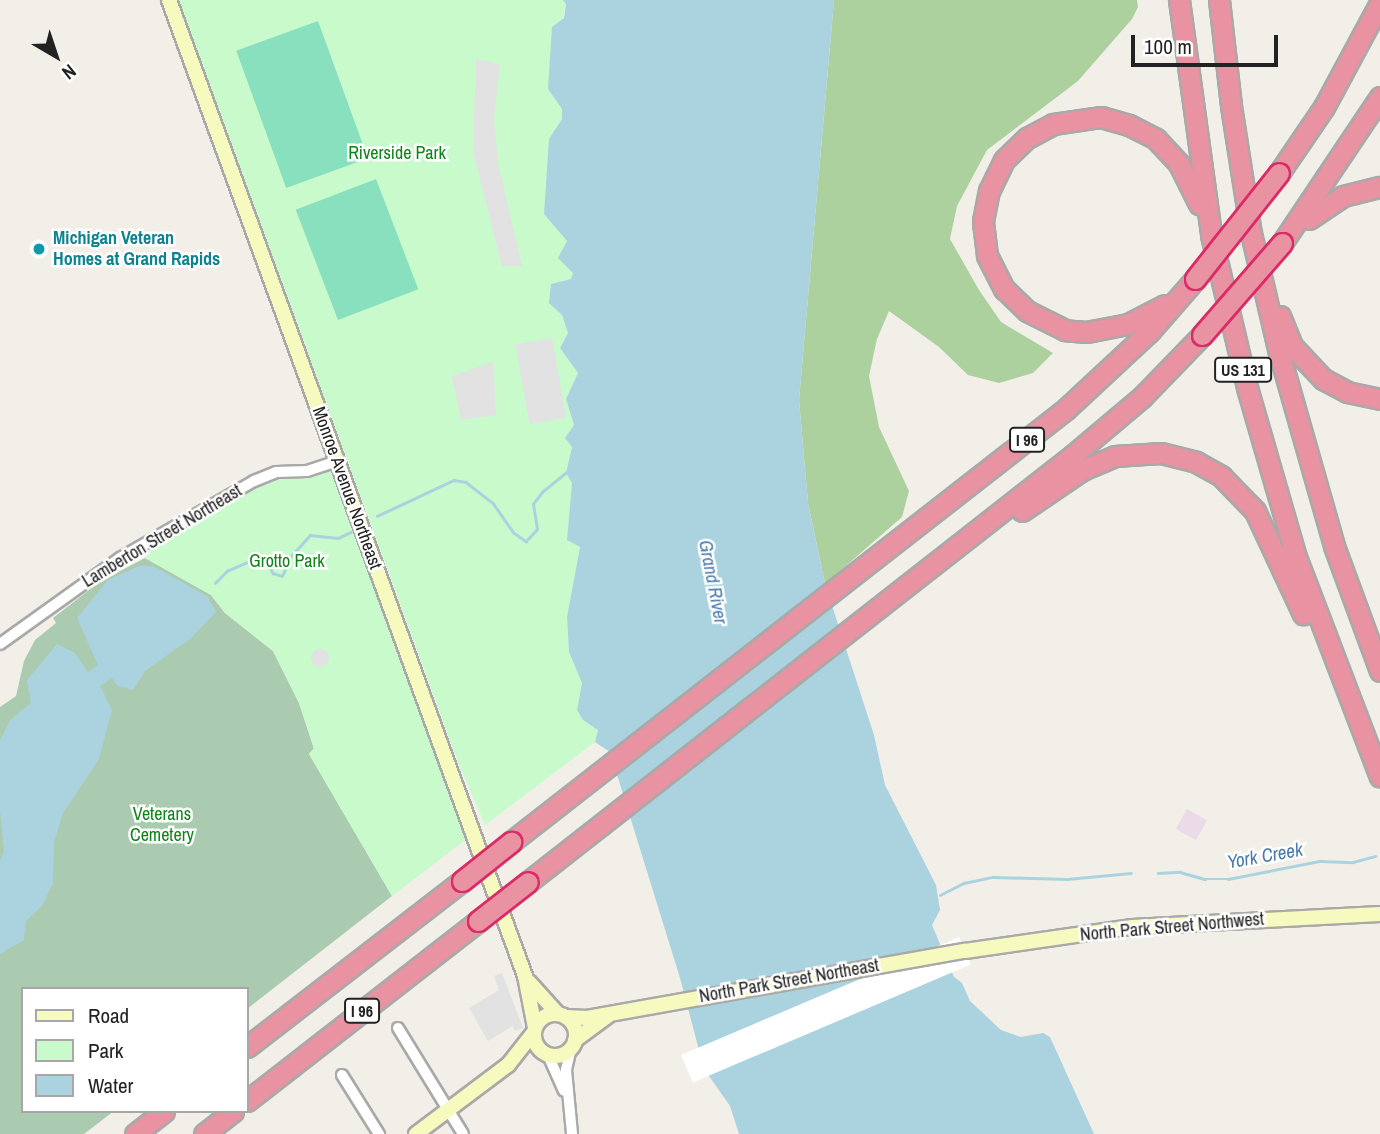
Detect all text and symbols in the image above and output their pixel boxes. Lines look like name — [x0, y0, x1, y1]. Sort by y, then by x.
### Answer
north arrow — [21, 21, 91, 91]
scale bar — [1135, 21, 1282, 65]
text: 100 m — [1144, 32, 1192, 61]
text: N — [57, 59, 82, 86]
park label: Riverside Park — [348, 142, 446, 164]
place label: Michigan Veteran Homes at Grand Rapids — [53, 228, 220, 270]
marker: Michigan Veteran Homes at Grand Rapids — [31, 241, 47, 257]
road number: US 131 — [1213, 358, 1273, 382]
street label: Monroe Avenue Northeast — [307, 403, 387, 573]
road number: I 96 — [1008, 428, 1046, 452]
street label: Lamberton Street Northeast — [78, 480, 246, 592]
water label: Grand River — [694, 538, 732, 626]
park label: Grotto Park — [249, 550, 325, 572]
park label: Veterans Cemetery — [130, 804, 194, 846]
water label: York Creek — [1226, 838, 1304, 874]
street label: North Park Street Northwest — [1079, 908, 1265, 946]
street label: North Park Street Northeast — [697, 955, 881, 1007]
legend — [21, 987, 248, 1113]
road number: I 96 — [343, 998, 381, 1023]
text: Road — [88, 1001, 129, 1030]
text: Park — [88, 1036, 123, 1065]
text: Water — [88, 1071, 133, 1100]

